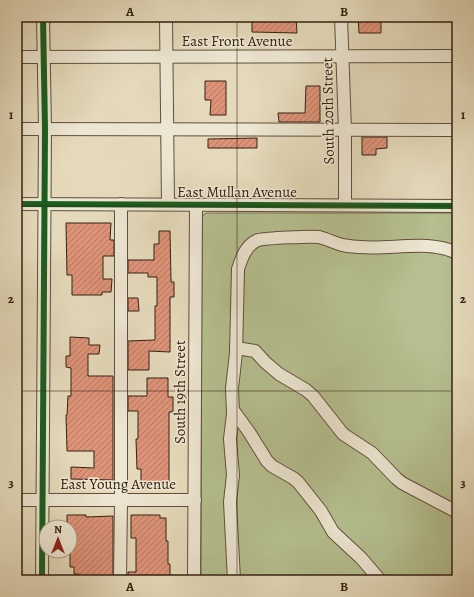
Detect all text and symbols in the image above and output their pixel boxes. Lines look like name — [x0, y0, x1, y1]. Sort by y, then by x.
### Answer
text: A — [125, 3, 135, 20]
text: B — [340, 3, 348, 20]
street label: East Front Avenue — [182, 31, 293, 51]
street label: South 20th Street — [317, 57, 339, 165]
text: 1 — [9, 106, 14, 123]
text: 1 — [461, 106, 466, 123]
street label: East Mullan Avenue — [177, 182, 297, 202]
text: 2 — [8, 290, 15, 307]
text: 2 — [460, 290, 467, 307]
street label: South 19th Street — [170, 340, 190, 444]
text: 3 — [8, 474, 14, 491]
street label: East Young Avenue — [60, 474, 176, 494]
text: 3 — [460, 474, 466, 491]
north arrow — [38, 519, 78, 559]
text: N — [54, 522, 62, 537]
text: A — [125, 578, 135, 595]
text: B — [340, 578, 348, 595]

